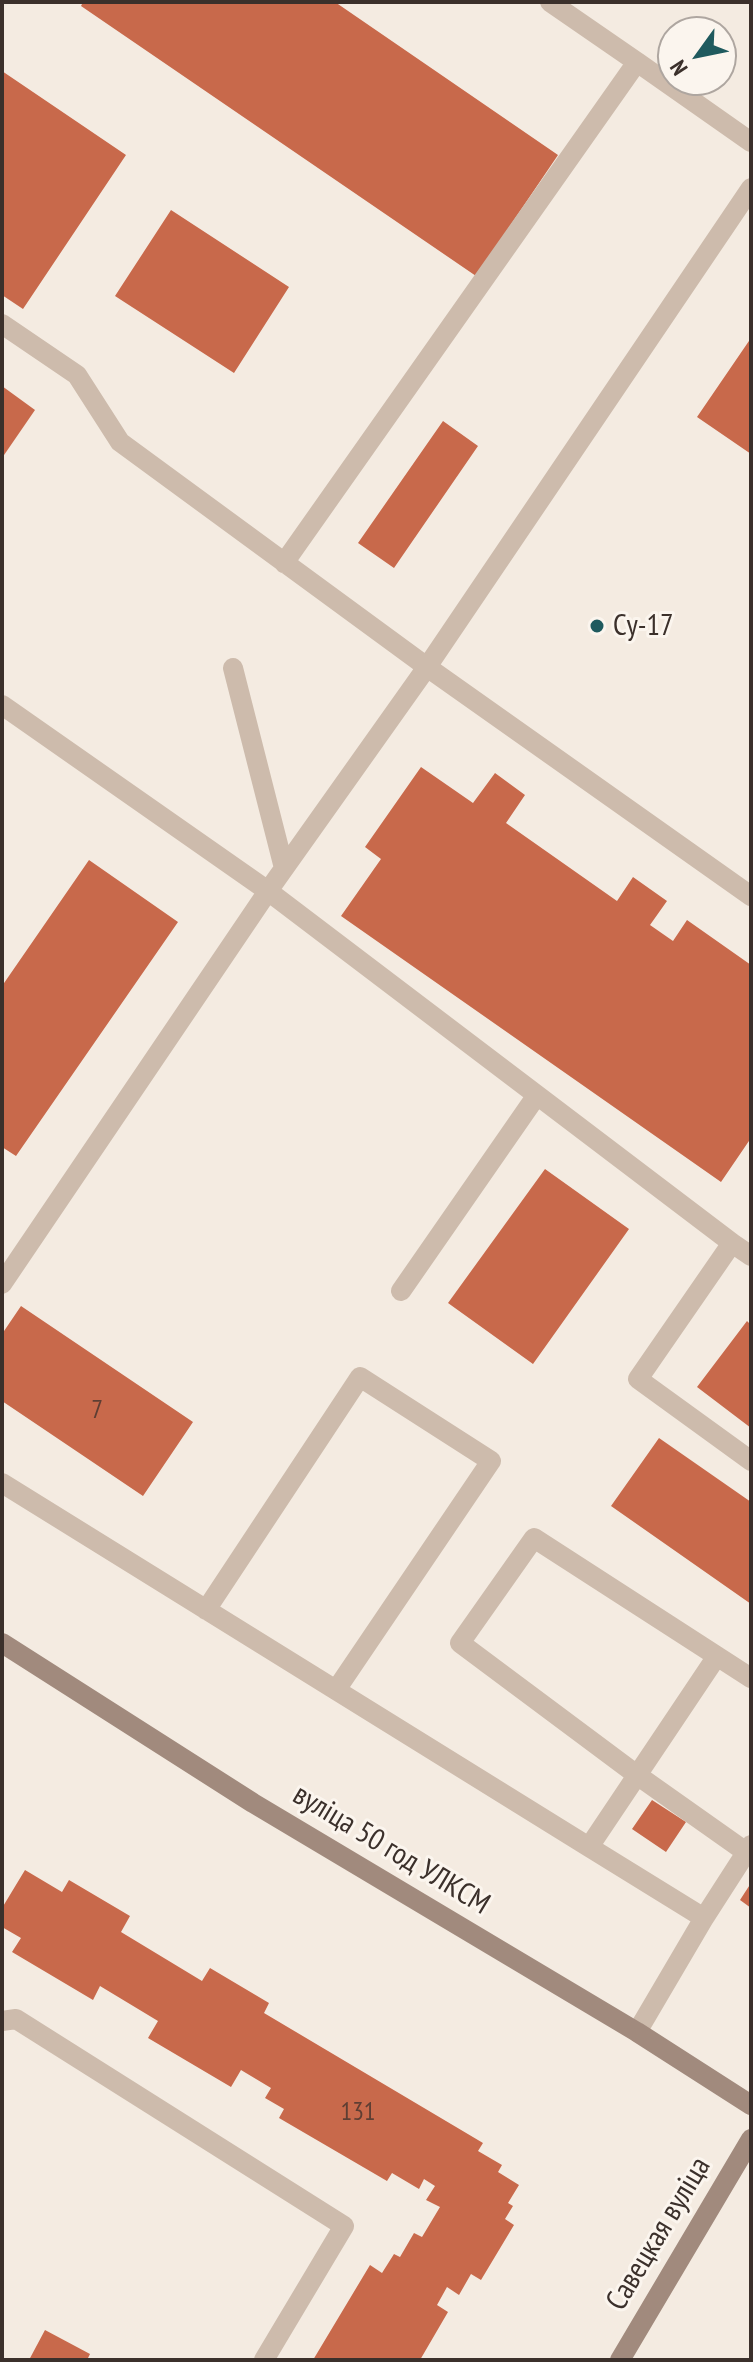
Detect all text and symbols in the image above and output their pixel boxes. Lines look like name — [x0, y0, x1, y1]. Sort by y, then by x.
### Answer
north arrow — [657, 16, 737, 96]
text: N — [664, 55, 694, 81]
place label: Су-17 — [613, 608, 673, 644]
marker: Су-17 — [588, 617, 606, 635]
house number: 7 — [91, 1395, 103, 1427]
street label: вуліца 50 год УЛКСМ — [286, 1777, 496, 1923]
house number: 131 — [340, 2097, 376, 2129]
street label: Савецкая вуліца — [599, 2151, 719, 2317]

